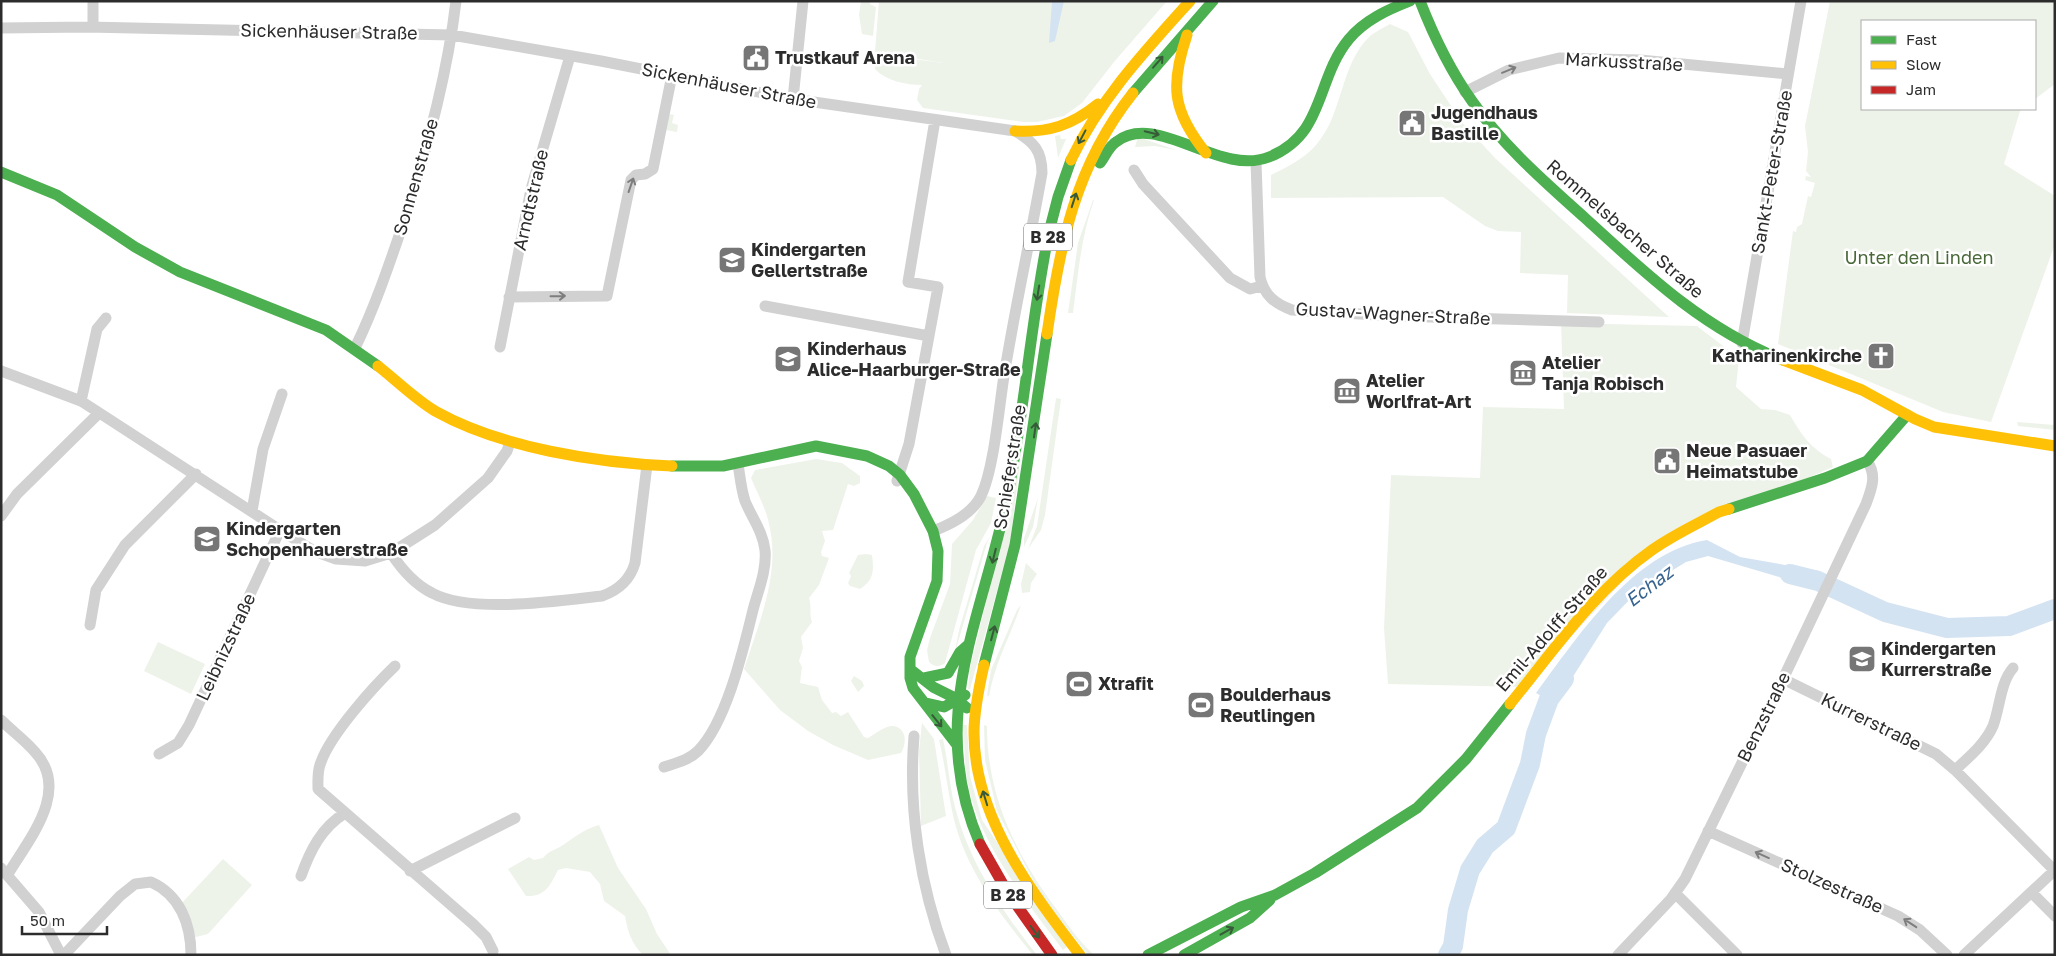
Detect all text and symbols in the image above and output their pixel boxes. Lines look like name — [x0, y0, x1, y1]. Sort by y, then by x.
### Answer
street label: Sickenhäuser Straße — [240, 18, 418, 44]
legend — [1861, 20, 2036, 110]
text: Fast — [1906, 30, 1937, 48]
public building icon: Trustkauf Arena — [741, 43, 771, 73]
place label: Trustkauf Arena — [775, 46, 915, 68]
street label: Markusstraße — [1565, 47, 1684, 75]
text: Slow — [1906, 55, 1941, 73]
one-way arrow — [1153, 56, 1164, 69]
street label: Sickenhäuser Straße — [640, 57, 818, 113]
one-way arrow — [1501, 65, 1516, 75]
text: Jam — [1906, 80, 1936, 98]
street label: Sankt-Peter-Straße — [1746, 88, 1796, 255]
place label: Jugendhaus Bastille — [1431, 101, 1538, 144]
public building icon: Jugendhaus Bastille — [1397, 108, 1427, 138]
street label: Sonnenstraße — [388, 116, 442, 238]
one-way arrow — [1144, 129, 1160, 138]
one-way arrow — [1077, 130, 1087, 145]
street label: Arndtstraße — [508, 147, 552, 252]
street label: Rommelsbacher Straße — [1543, 154, 1709, 302]
one-way arrow — [627, 178, 636, 193]
one-way arrow — [1070, 192, 1080, 208]
road number: B 28 — [1024, 223, 1072, 250]
place label: Kindergarten Gellertstraße — [751, 238, 868, 281]
school or university icon: Kindergarten Gellertstraße — [717, 245, 747, 275]
park label: Unter den Linden — [1844, 246, 1994, 268]
one-way arrow — [1033, 284, 1043, 300]
one-way arrow — [550, 291, 566, 301]
street label: Gustav-Wagner-Straße — [1295, 297, 1491, 329]
place label: Kinderhaus Alice-Haarburger-Straße — [807, 337, 1021, 380]
church icon: Katharinenkirche — [1866, 341, 1896, 371]
school or university icon: Kinderhaus Alice-Haarburger-Straße — [773, 344, 803, 374]
place label: Katharinenkirche — [1712, 344, 1862, 366]
place label: Atelier Tanja Robisch — [1542, 351, 1664, 394]
museum icon: Atelier Tanja Robisch — [1508, 358, 1538, 388]
place label: Atelier Worlfrat-Art — [1366, 369, 1472, 412]
museum icon: Atelier Worlfrat-Art — [1332, 376, 1362, 406]
street label: Schieferstraße — [988, 403, 1030, 531]
one-way arrow — [1030, 422, 1040, 438]
place label: Neue Pasuaer Heimatstube — [1686, 439, 1807, 482]
public building icon: Neue Pasuaer Heimatstube — [1652, 446, 1682, 476]
place label: Kindergarten Schopenhauerstraße — [226, 517, 408, 560]
school or university icon: Kindergarten Schopenhauerstraße — [192, 524, 222, 554]
one-way arrow — [989, 547, 998, 563]
water label: Echaz — [1620, 559, 1679, 611]
street label: Emil-Adolff-Straße — [1491, 561, 1612, 696]
street label: Leibnizstraße — [191, 589, 260, 704]
one-way arrow — [989, 626, 999, 642]
place label: Kindergarten Kurrerstraße — [1881, 637, 1996, 680]
school or university icon: Kindergarten Kurrerstraße — [1847, 644, 1877, 674]
street label: Benzstraße — [1732, 668, 1794, 765]
sports icon: Xtrafit — [1064, 669, 1094, 699]
place label: Xtrafit — [1098, 672, 1154, 694]
place label: Boulderhaus Reutlingen — [1220, 683, 1331, 726]
street label: Kurrerstraße — [1818, 687, 1925, 755]
sports icon: Boulderhaus Reutlingen — [1186, 690, 1216, 720]
one-way arrow — [932, 714, 943, 727]
one-way arrow — [980, 791, 989, 807]
one-way arrow — [1755, 850, 1770, 860]
street label: Stolzestraße — [1778, 853, 1887, 917]
road number: B 28 — [984, 882, 1032, 908]
scale bar — [22, 904, 108, 936]
text: 50 m — [30, 911, 65, 929]
one-way arrow — [1903, 918, 1917, 928]
one-way arrow — [1029, 925, 1040, 938]
one-way arrow — [1219, 926, 1234, 935]

